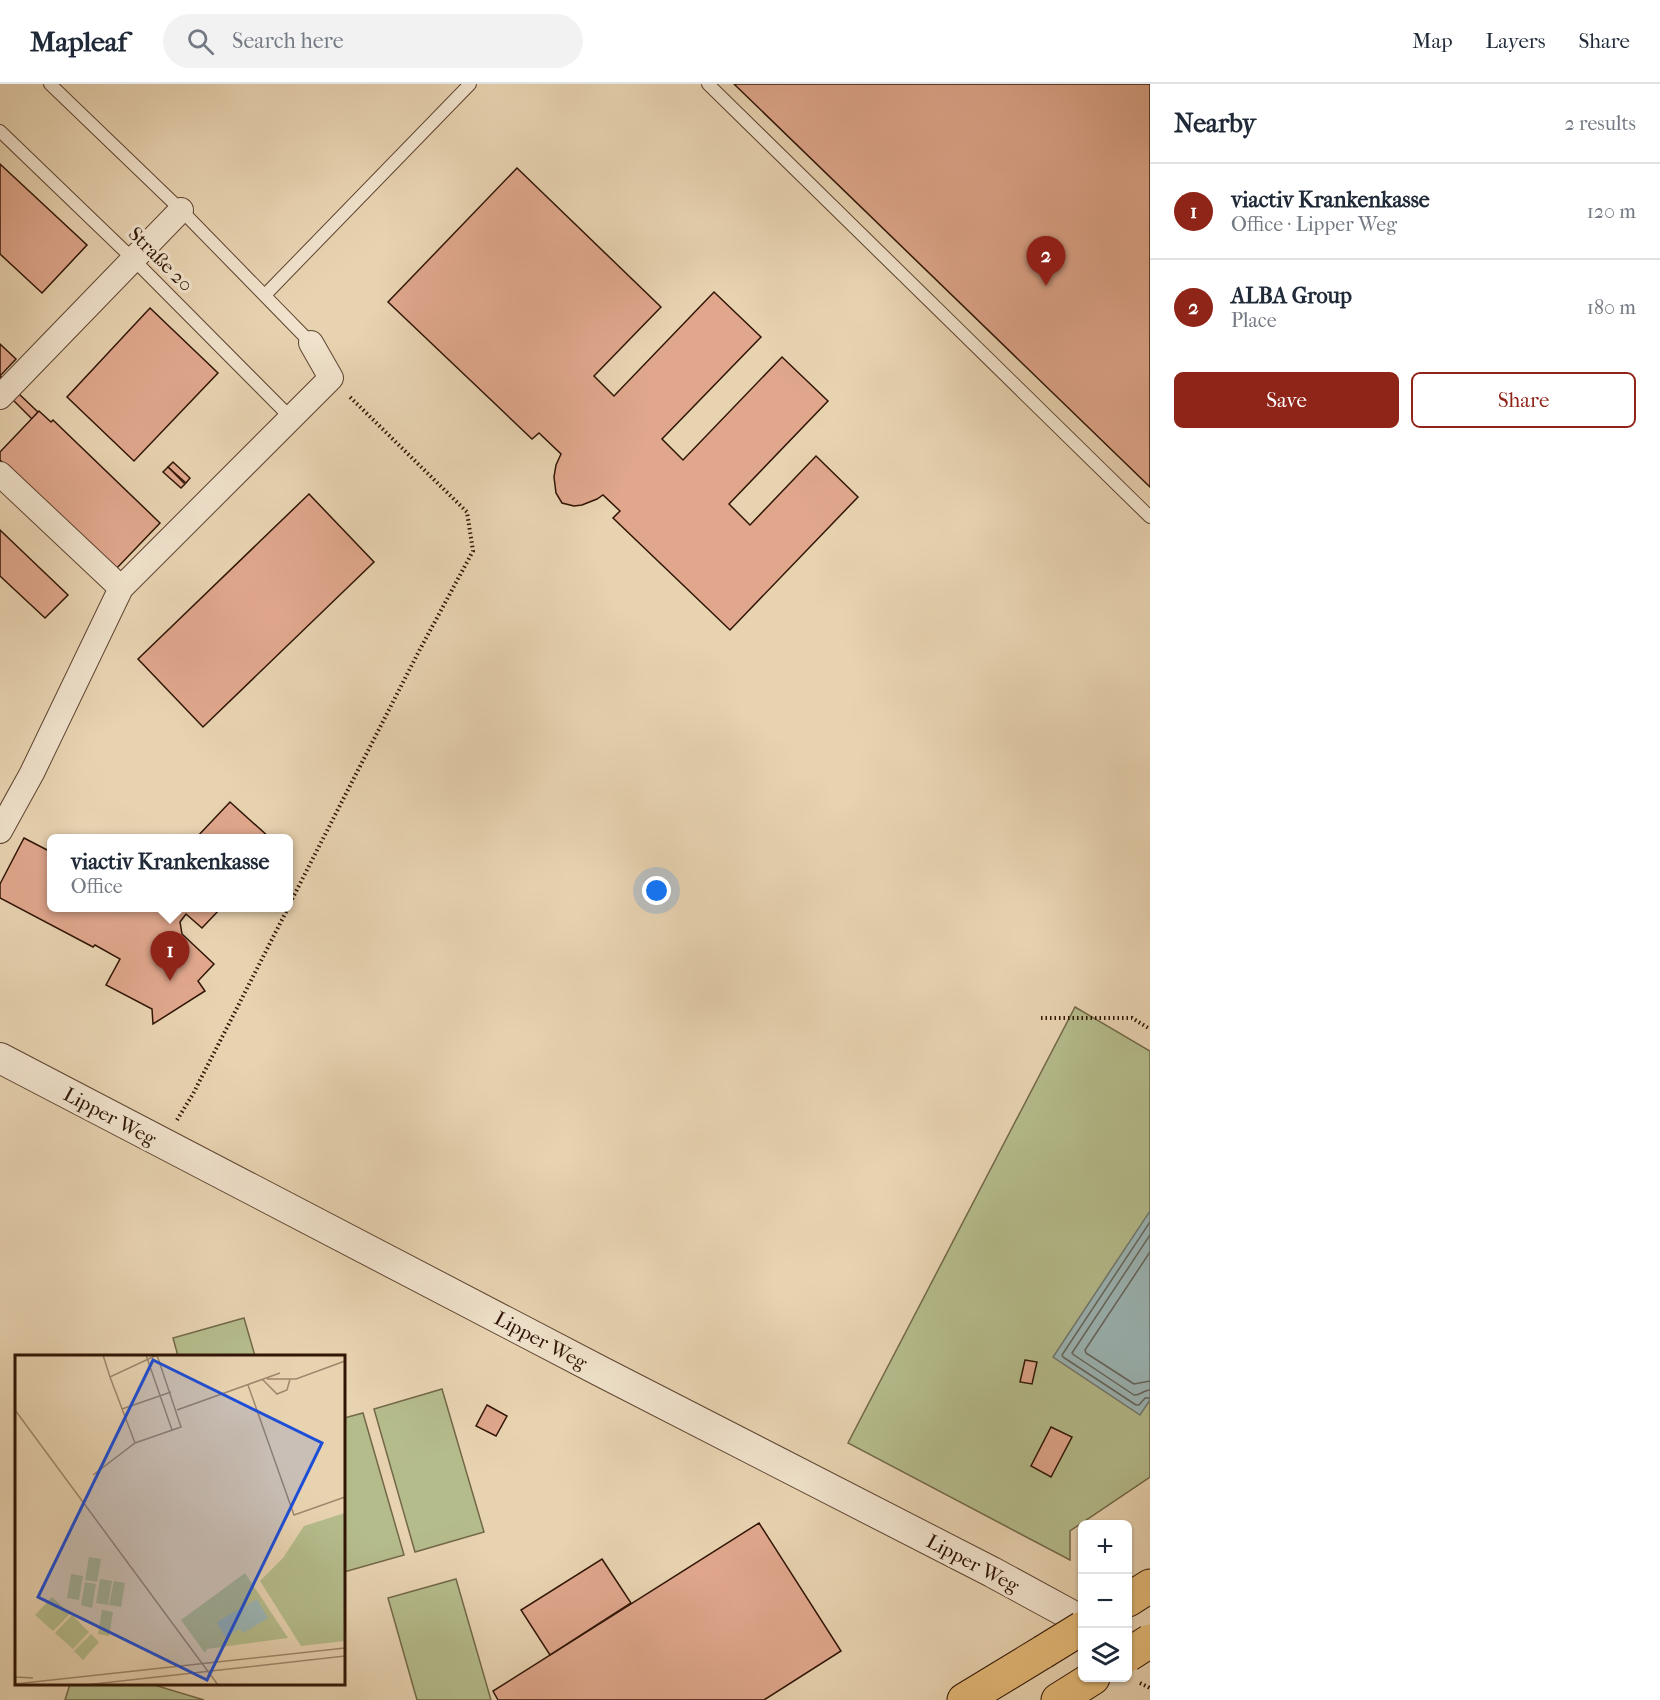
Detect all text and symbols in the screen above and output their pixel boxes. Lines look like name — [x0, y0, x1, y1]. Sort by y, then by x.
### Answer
search box — [163, 14, 583, 68]
text: Mapleaf — [30, 25, 127, 58]
icon: search — [184, 25, 217, 58]
text: Search here — [232, 28, 344, 54]
text: Map — [1412, 29, 1453, 53]
text: Layers — [1486, 29, 1545, 53]
text: Share — [1578, 29, 1630, 53]
text: Nearby — [1174, 108, 1256, 139]
text: 2 results — [1565, 112, 1636, 135]
text: viactiv Krankenkasse — [1231, 187, 1430, 213]
text: 1 — [1190, 200, 1197, 223]
text: 120 m — [1587, 200, 1636, 223]
text: Office · Lipper Weg — [1231, 213, 1397, 236]
street label: Straße 20 — [124, 222, 198, 296]
pin: 2 — [1026, 236, 1066, 286]
text: ALBA Group — [1231, 283, 1352, 309]
text: 2 — [1188, 296, 1199, 319]
text: 180 m — [1587, 296, 1636, 319]
text: Place — [1231, 309, 1277, 332]
button: Save — [1174, 372, 1399, 428]
button: Share — [1411, 372, 1636, 428]
popup — [47, 834, 293, 912]
text: viactiv Krankenkasse — [71, 849, 269, 875]
text: Office — [71, 875, 123, 898]
your location — [642, 876, 671, 905]
pin: 1 — [150, 932, 190, 981]
street label: Lipper Weg — [60, 1083, 160, 1150]
street label: Lipper Weg — [491, 1307, 591, 1374]
inset map — [15, 1355, 345, 1685]
map controls — [1078, 1520, 1132, 1682]
button: + — [1078, 1520, 1132, 1574]
street label: Lipper Weg — [923, 1530, 1023, 1597]
button: − — [1078, 1574, 1132, 1628]
button: layers — [1078, 1628, 1132, 1682]

